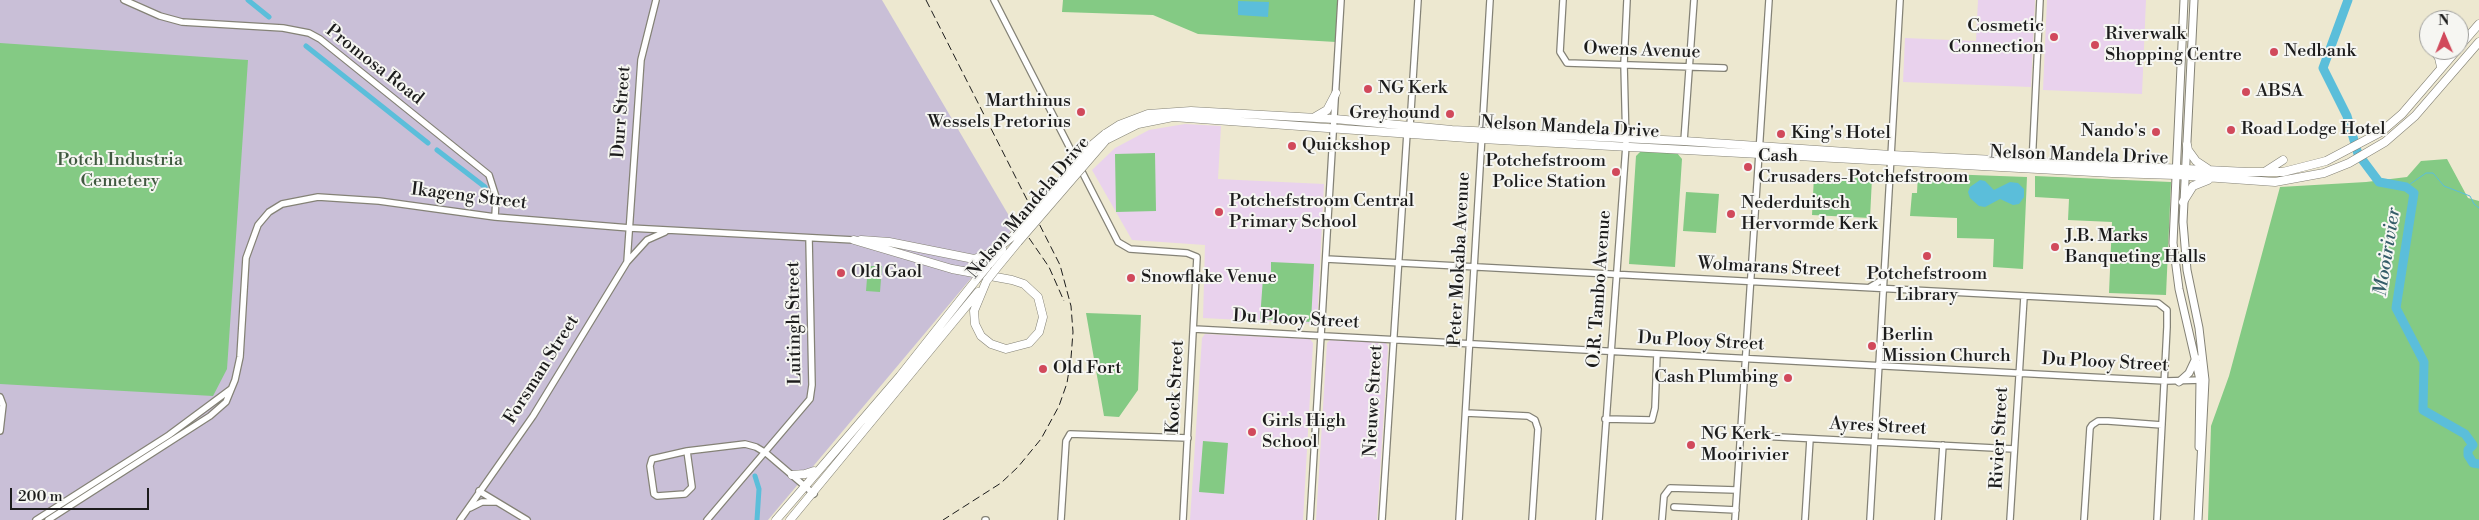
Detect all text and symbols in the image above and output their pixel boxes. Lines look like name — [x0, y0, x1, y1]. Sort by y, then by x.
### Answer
north arrow — [2419, 10, 2469, 60]
text: N — [2438, 12, 2449, 30]
place label: Cosmetic Connection — [1949, 16, 2044, 58]
street label: Promosa Road — [321, 20, 427, 110]
place label: Riverwalk Shopping Centre — [2105, 24, 2242, 66]
marker: Cosmetic Connection — [2048, 31, 2060, 43]
street label: Owens Avenue — [1583, 38, 1701, 64]
marker: Riverwalk Shopping Centre — [2089, 39, 2101, 51]
place label: Nedbank — [2284, 41, 2356, 63]
marker: Nedbank — [2268, 46, 2280, 58]
street label: Durr Street — [608, 65, 636, 159]
place label: NG Kerk — [1378, 78, 1447, 100]
place label: ABSA — [2256, 81, 2303, 103]
marker: NG Kerk — [1362, 83, 1374, 95]
marker: ABSA — [2240, 86, 2252, 98]
place label: Marthinus Wessels Pretorius — [927, 91, 1071, 134]
place label: Greyhound — [1349, 103, 1440, 125]
marker: Marthinus Wessels Pretorius — [1075, 106, 1087, 118]
marker: Greyhound — [1444, 108, 1456, 120]
street label: Nelson Mandela Drive — [1480, 113, 1660, 143]
place label: Road Lodge Hotel — [2241, 119, 2386, 141]
place label: Nando's — [2081, 121, 2146, 143]
place label: King's Hotel — [1791, 123, 1891, 145]
marker: Road Lodge Hotel — [2225, 124, 2237, 136]
marker: Nando's — [2150, 126, 2162, 138]
marker: King's Hotel — [1775, 128, 1787, 140]
street label: Nelson Mandela Drive — [963, 132, 1095, 284]
place label: Quickshop — [1302, 135, 1391, 157]
marker: Quickshop — [1286, 140, 1298, 152]
street label: Nelson Mandela Drive — [1989, 142, 2169, 170]
place label: Cash Crusaders-Potchefstroom — [1758, 146, 1969, 188]
park label: Potch Industria Cemetery — [57, 150, 183, 192]
place label: Potchefstroom Police Station — [1485, 151, 1606, 193]
marker: Cash Crusaders-Potchefstroom — [1742, 161, 1754, 173]
marker: Potchefstroom Police Station — [1610, 166, 1622, 178]
street label: Peter Mokaba Avenue — [1445, 171, 1475, 347]
street label: Ikageng Street — [410, 179, 528, 215]
place label: Potchefstroom Central Primary School — [1229, 191, 1414, 233]
place label: Nederduitsch Hervormde Kerk — [1741, 193, 1878, 235]
marker: Potchefstroom Central Primary School — [1213, 206, 1225, 218]
water label: Mooirivier — [2370, 206, 2406, 298]
marker: Nederduitsch Hervormde Kerk — [1725, 208, 1737, 220]
street label: O.R. Tambo Avenue — [1584, 209, 1616, 369]
place label: J.B. Marks Banqueting Halls — [2065, 226, 2206, 268]
marker: J.B. Marks Banqueting Halls — [2049, 241, 2061, 253]
marker: Potchefstroom Library — [1921, 250, 1933, 262]
street label: Wolmarans Street — [1697, 253, 1841, 283]
street label: Luitingh Street — [783, 261, 807, 385]
place label: Old Gaol — [851, 262, 922, 284]
place label: Potchefstroom Library — [1867, 264, 1987, 306]
marker: Old Gaol — [835, 267, 847, 279]
place label: Snowflake Venue — [1141, 267, 1277, 289]
marker: Snowflake Venue — [1125, 272, 1137, 284]
street label: Du Plooy Street — [1232, 306, 1360, 334]
street label: Forsman Street — [500, 311, 584, 429]
place label: Berlin Mission Church — [1882, 325, 2011, 368]
street label: Du Plooy Street — [1637, 328, 1765, 356]
street label: Kock Street — [1163, 339, 1189, 435]
marker: Berlin Mission Church — [1866, 340, 1878, 352]
street label: Nieuwe Street — [1360, 344, 1388, 458]
street label: Du Plooy Street — [2041, 349, 2169, 377]
place label: Old Fort — [1053, 358, 1122, 380]
marker: Old Fort — [1037, 363, 1049, 375]
place label: Cash Plumbing — [1654, 367, 1778, 389]
marker: Cash Plumbing — [1782, 372, 1794, 384]
street label: Rivier Street — [1987, 386, 2013, 490]
place label: Girls High School — [1262, 411, 1346, 454]
street label: Ayres Street — [1829, 414, 1927, 440]
place label: NG Kerk - Mooirivier — [1701, 424, 1789, 466]
marker: Girls High School — [1246, 426, 1258, 438]
marker: NG Kerk - Mooirivier — [1685, 439, 1697, 451]
scale bar — [12, 478, 151, 510]
text: 200 m — [18, 487, 63, 506]

